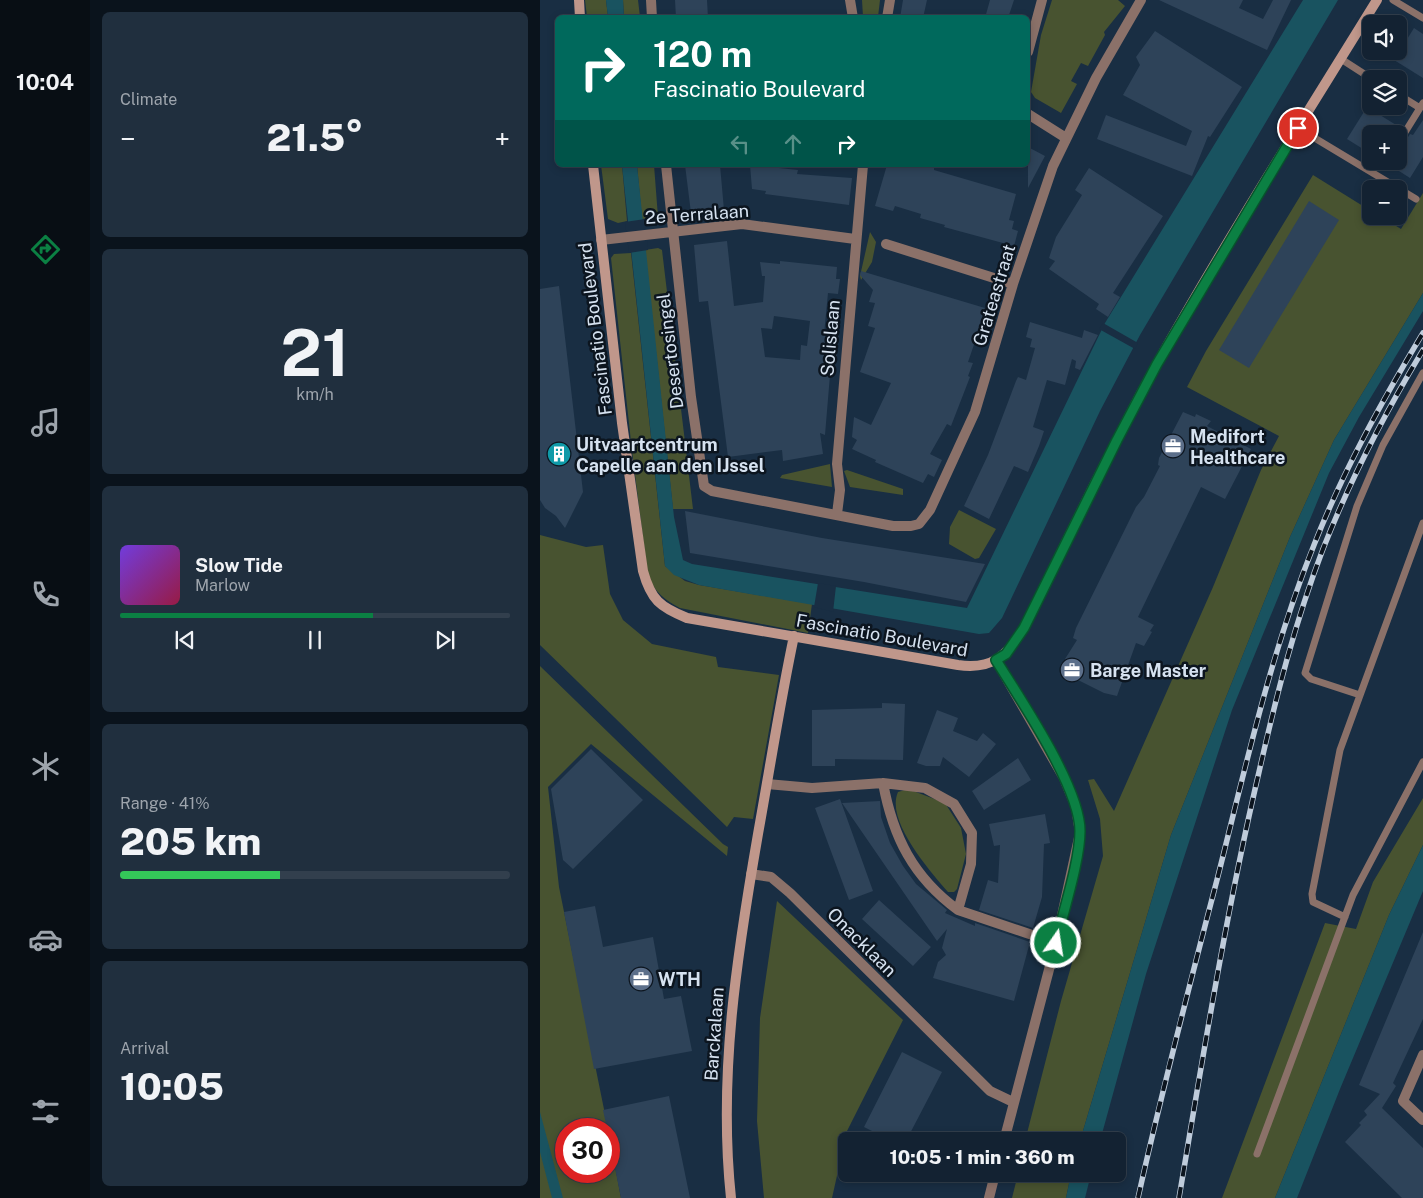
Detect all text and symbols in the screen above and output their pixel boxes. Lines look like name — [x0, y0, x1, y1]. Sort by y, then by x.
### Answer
map controls — [1362, 15, 1407, 225]
button: sound — [1362, 15, 1407, 60]
text: 120 m — [653, 34, 752, 75]
icon: right — [570, 35, 635, 100]
text: 10:04 — [16, 69, 74, 95]
button: layers — [1362, 70, 1407, 115]
text: Fascinatio Boulevard — [653, 76, 865, 102]
text: Climate — [120, 90, 177, 109]
pin — [1277, 107, 1319, 149]
icon: arrive — [1284, 114, 1312, 142]
text: 21.5° — [267, 115, 363, 160]
text: − — [120, 122, 136, 155]
text: + — [494, 122, 510, 155]
button: + — [1362, 125, 1407, 170]
icon: left — [726, 130, 754, 158]
icon: ahead — [779, 130, 807, 158]
icon: right — [832, 130, 860, 158]
button: − — [1362, 180, 1407, 225]
street label: 2e Terralaan — [644, 200, 750, 228]
icon: directions — [28, 232, 63, 267]
street label: Fascinatio Boulevard — [574, 241, 616, 417]
street label: Grateastraat — [969, 242, 1019, 348]
street label: Desertosingel — [652, 292, 688, 410]
street label: Solislaan — [816, 299, 844, 377]
text: 21 — [280, 314, 350, 391]
text: km/h — [296, 385, 334, 404]
icon: music — [28, 405, 63, 440]
place label: Medifort Healthcare — [1190, 426, 1285, 468]
office icon: Medifort Healthcare — [1160, 433, 1186, 459]
place label: Uitvaartcentrum Capelle aan den IJssel — [576, 434, 765, 476]
building icon: Uitvaartcentrum Capelle aan den IJssel — [546, 441, 572, 467]
text: Slow Tide — [195, 554, 283, 576]
text: Marlow — [195, 576, 250, 595]
icon: phone — [28, 577, 63, 612]
street label: Fascinatio Boulevard — [795, 610, 969, 660]
icon: previous — [171, 626, 199, 654]
icon: pause — [301, 626, 329, 654]
icon: next — [431, 626, 459, 654]
office icon: Barge Master — [1059, 657, 1085, 683]
place label: Barge Master — [1090, 660, 1207, 681]
icon: climate — [28, 749, 63, 784]
text: Range · 41% — [120, 794, 210, 813]
text: 205 km — [120, 819, 261, 864]
street label: Onacklaan — [823, 903, 901, 981]
position arrow — [1029, 916, 1081, 968]
icon: car — [28, 922, 63, 957]
office icon: WTH — [628, 966, 654, 992]
place label: WTH — [658, 969, 701, 990]
street label: Barckalaan — [700, 986, 728, 1082]
text: Arrival — [120, 1039, 169, 1058]
text: 10:05 — [120, 1064, 224, 1109]
icon: filters — [28, 1094, 63, 1129]
speed limit sign: 30 — [555, 1118, 620, 1183]
text: 10:05 · 1 min · 360 m — [890, 1146, 1075, 1168]

